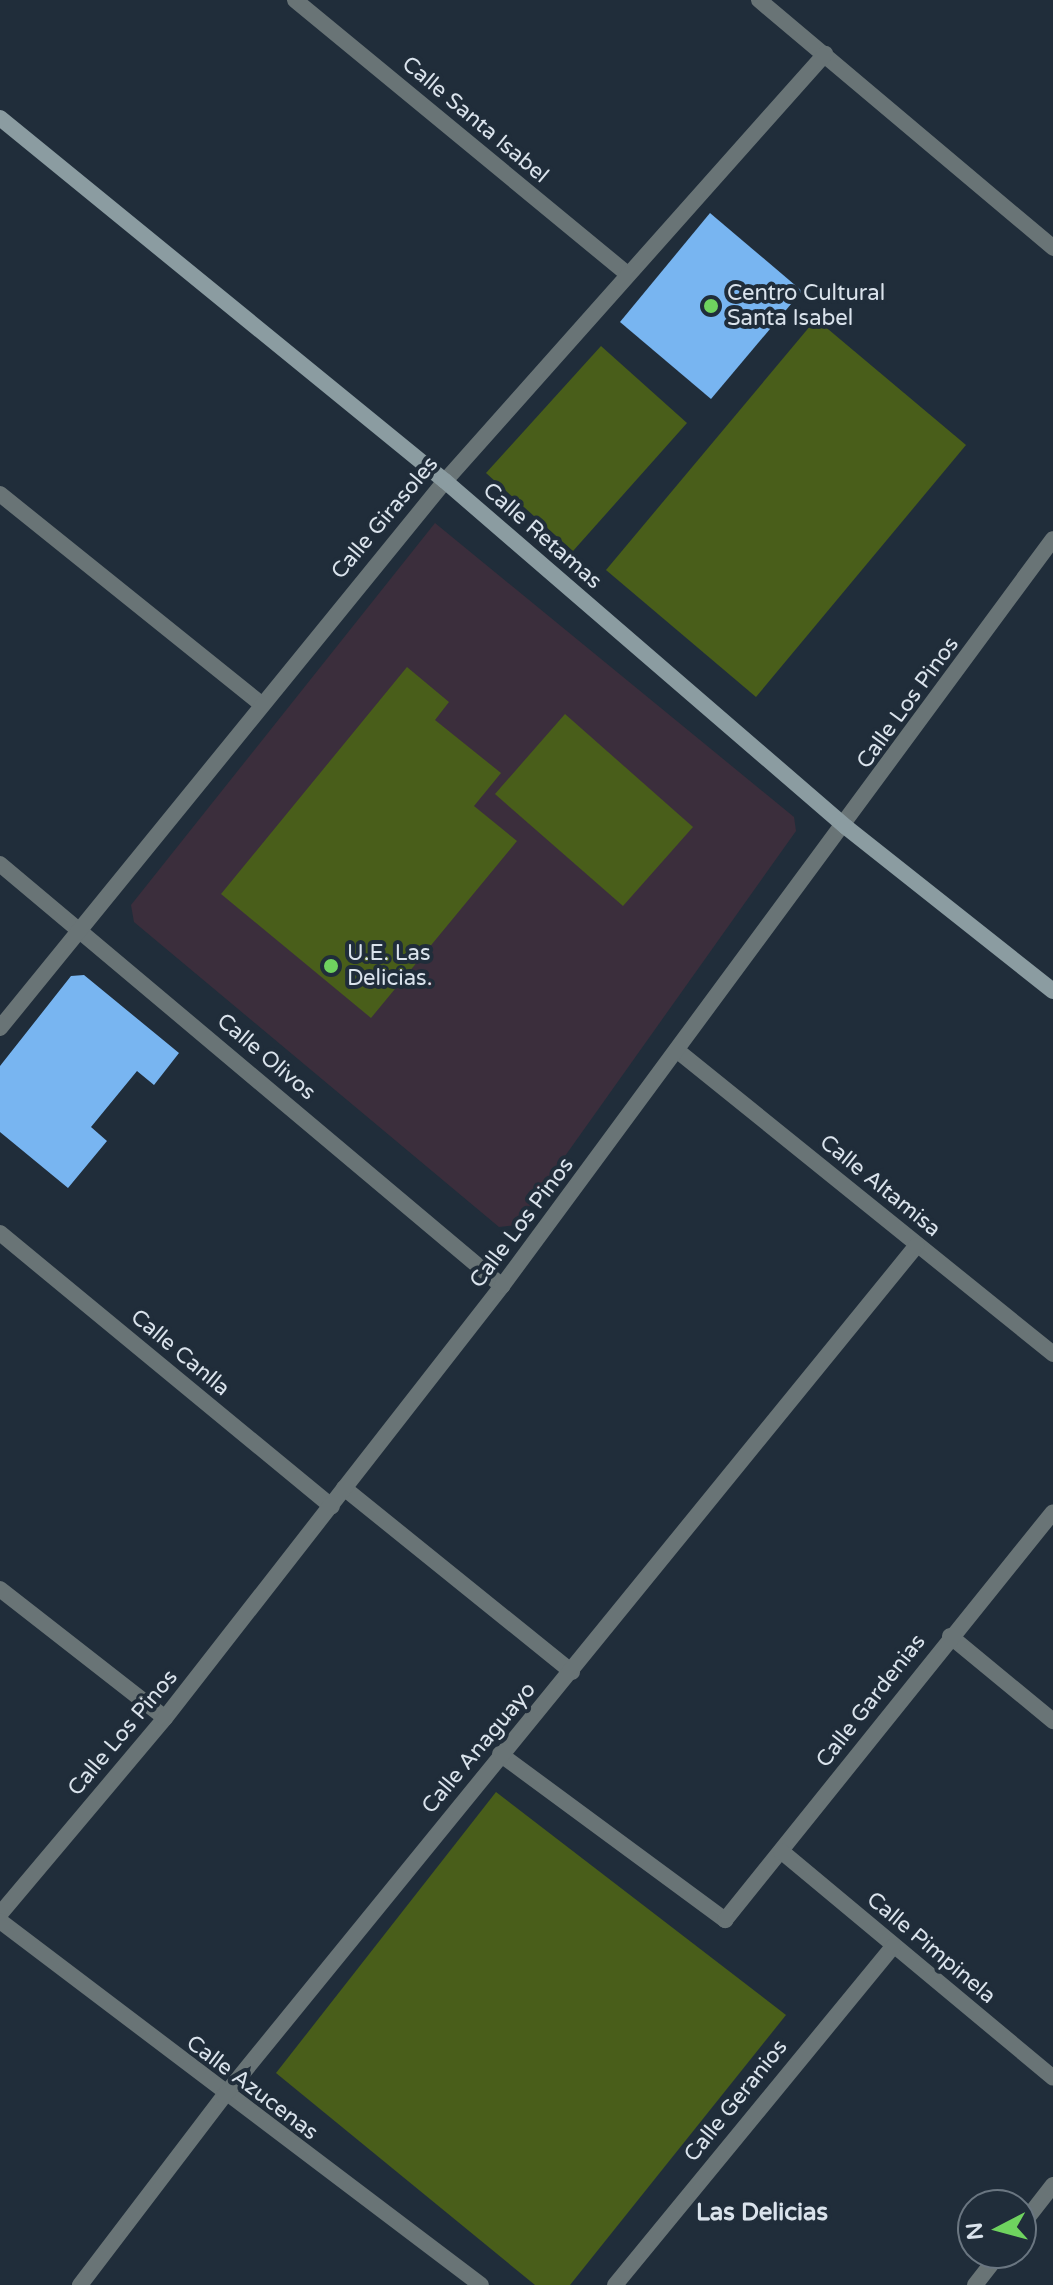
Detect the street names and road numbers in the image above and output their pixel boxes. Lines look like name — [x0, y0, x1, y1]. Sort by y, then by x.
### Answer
street label: Calle Santa Isabel — [396, 51, 554, 189]
street label: Calle Girasoles — [326, 451, 444, 585]
street label: Calle Retamas — [477, 477, 607, 595]
street label: Calle Los Pinos — [851, 632, 965, 774]
street label: Calle Olivos — [211, 1008, 321, 1106]
street label: Calle Altamisa — [814, 1129, 946, 1243]
street label: Calle Los Pinos — [464, 1153, 580, 1293]
street label: Calle Canlla — [125, 1304, 235, 1402]
street label: Calle Gardenias — [811, 1629, 931, 1773]
street label: Calle Los Pinos — [63, 1665, 183, 1801]
street label: Calle Anaguayo — [416, 1677, 542, 1819]
street label: Calle Pimpinela — [861, 1886, 1001, 2010]
street label: Calle Azucenas — [181, 2030, 323, 2146]
street label: Calle Geranios — [679, 2035, 793, 2167]

